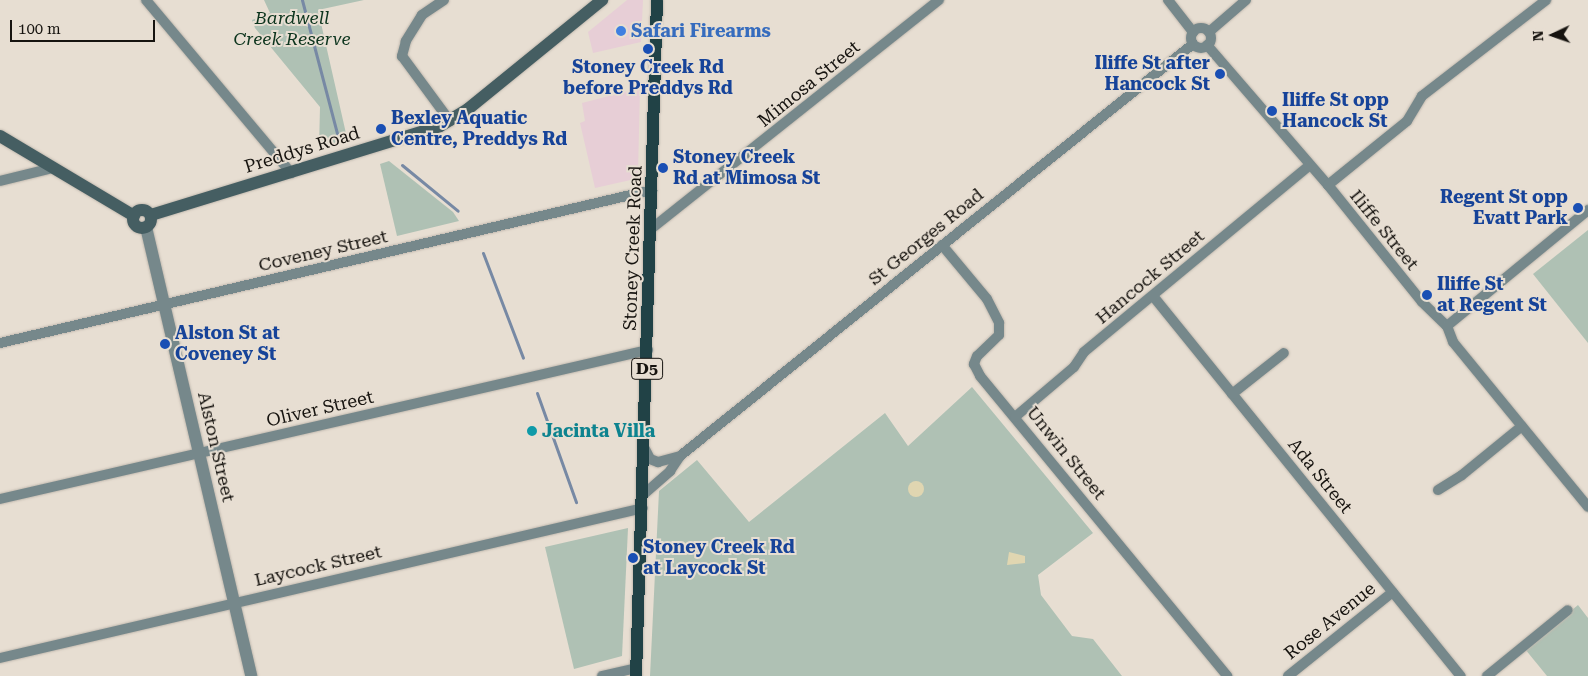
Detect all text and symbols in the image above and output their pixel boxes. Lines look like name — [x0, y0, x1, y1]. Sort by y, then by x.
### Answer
park label: Bardwell Creek Reserve — [233, 8, 351, 50]
scale bar — [12, 10, 158, 42]
north arrow — [1528, 10, 1578, 60]
text: 100 m — [18, 20, 61, 38]
place label: Safari Firearms — [631, 20, 771, 42]
marker: Safari Firearms — [615, 25, 627, 37]
text: N — [1530, 30, 1546, 42]
street label: Mimosa Street — [754, 36, 864, 132]
marker: Stoney Creek Rd before Preddys Rd — [642, 43, 654, 55]
place label: Iliffe St after Hancock St — [1095, 53, 1210, 96]
place label: Stoney Creek Rd before Preddys Rd — [563, 57, 733, 100]
marker: Iliffe St after Hancock St — [1214, 68, 1226, 80]
place label: Iliffe St opp Hancock St — [1282, 90, 1389, 132]
marker: Iliffe St opp Hancock St — [1266, 105, 1278, 117]
place label: Bexley Aquatic Centre, Preddys Rd — [391, 108, 567, 150]
street label: Preddys Road — [242, 122, 362, 178]
marker: Bexley Aquatic Centre, Preddys Rd — [375, 123, 387, 135]
place label: Stoney Creek Rd at Mimosa St — [673, 147, 820, 190]
marker: Stoney Creek Rd at Mimosa St — [657, 162, 669, 174]
street label: Stoney Creek Road — [619, 165, 647, 331]
street label: St Georges Road — [864, 184, 988, 290]
street label: Iliffe Street — [1345, 185, 1423, 275]
place label: Regent St opp Evatt Park — [1440, 187, 1568, 230]
marker: Regent St opp Evatt Park — [1572, 202, 1584, 214]
street label: Hancock Street — [1091, 225, 1209, 329]
street label: Coveney Street — [256, 226, 390, 276]
place label: Iliffe St at Regent St — [1437, 274, 1547, 316]
marker: Iliffe St at Regent St — [1421, 289, 1433, 301]
place label: Alston St at Coveney St — [175, 323, 280, 366]
marker: Alston St at Coveney St — [159, 338, 171, 350]
road number: D5 — [631, 356, 663, 382]
street label: Oliver Street — [264, 386, 376, 432]
street label: Alston Street — [193, 390, 239, 504]
street label: Unwin Street — [1022, 402, 1110, 504]
place label: Jacinta Villa — [542, 420, 655, 442]
marker: Jacinta Villa — [526, 425, 538, 437]
street label: Ada Street — [1283, 434, 1357, 518]
place label: Stoney Creek Rd at Laycock St — [643, 537, 795, 580]
street label: Laycock Street — [252, 541, 384, 591]
marker: Stoney Creek Rd at Laycock St — [627, 552, 639, 564]
street label: Rose Avenue — [1280, 578, 1380, 664]

